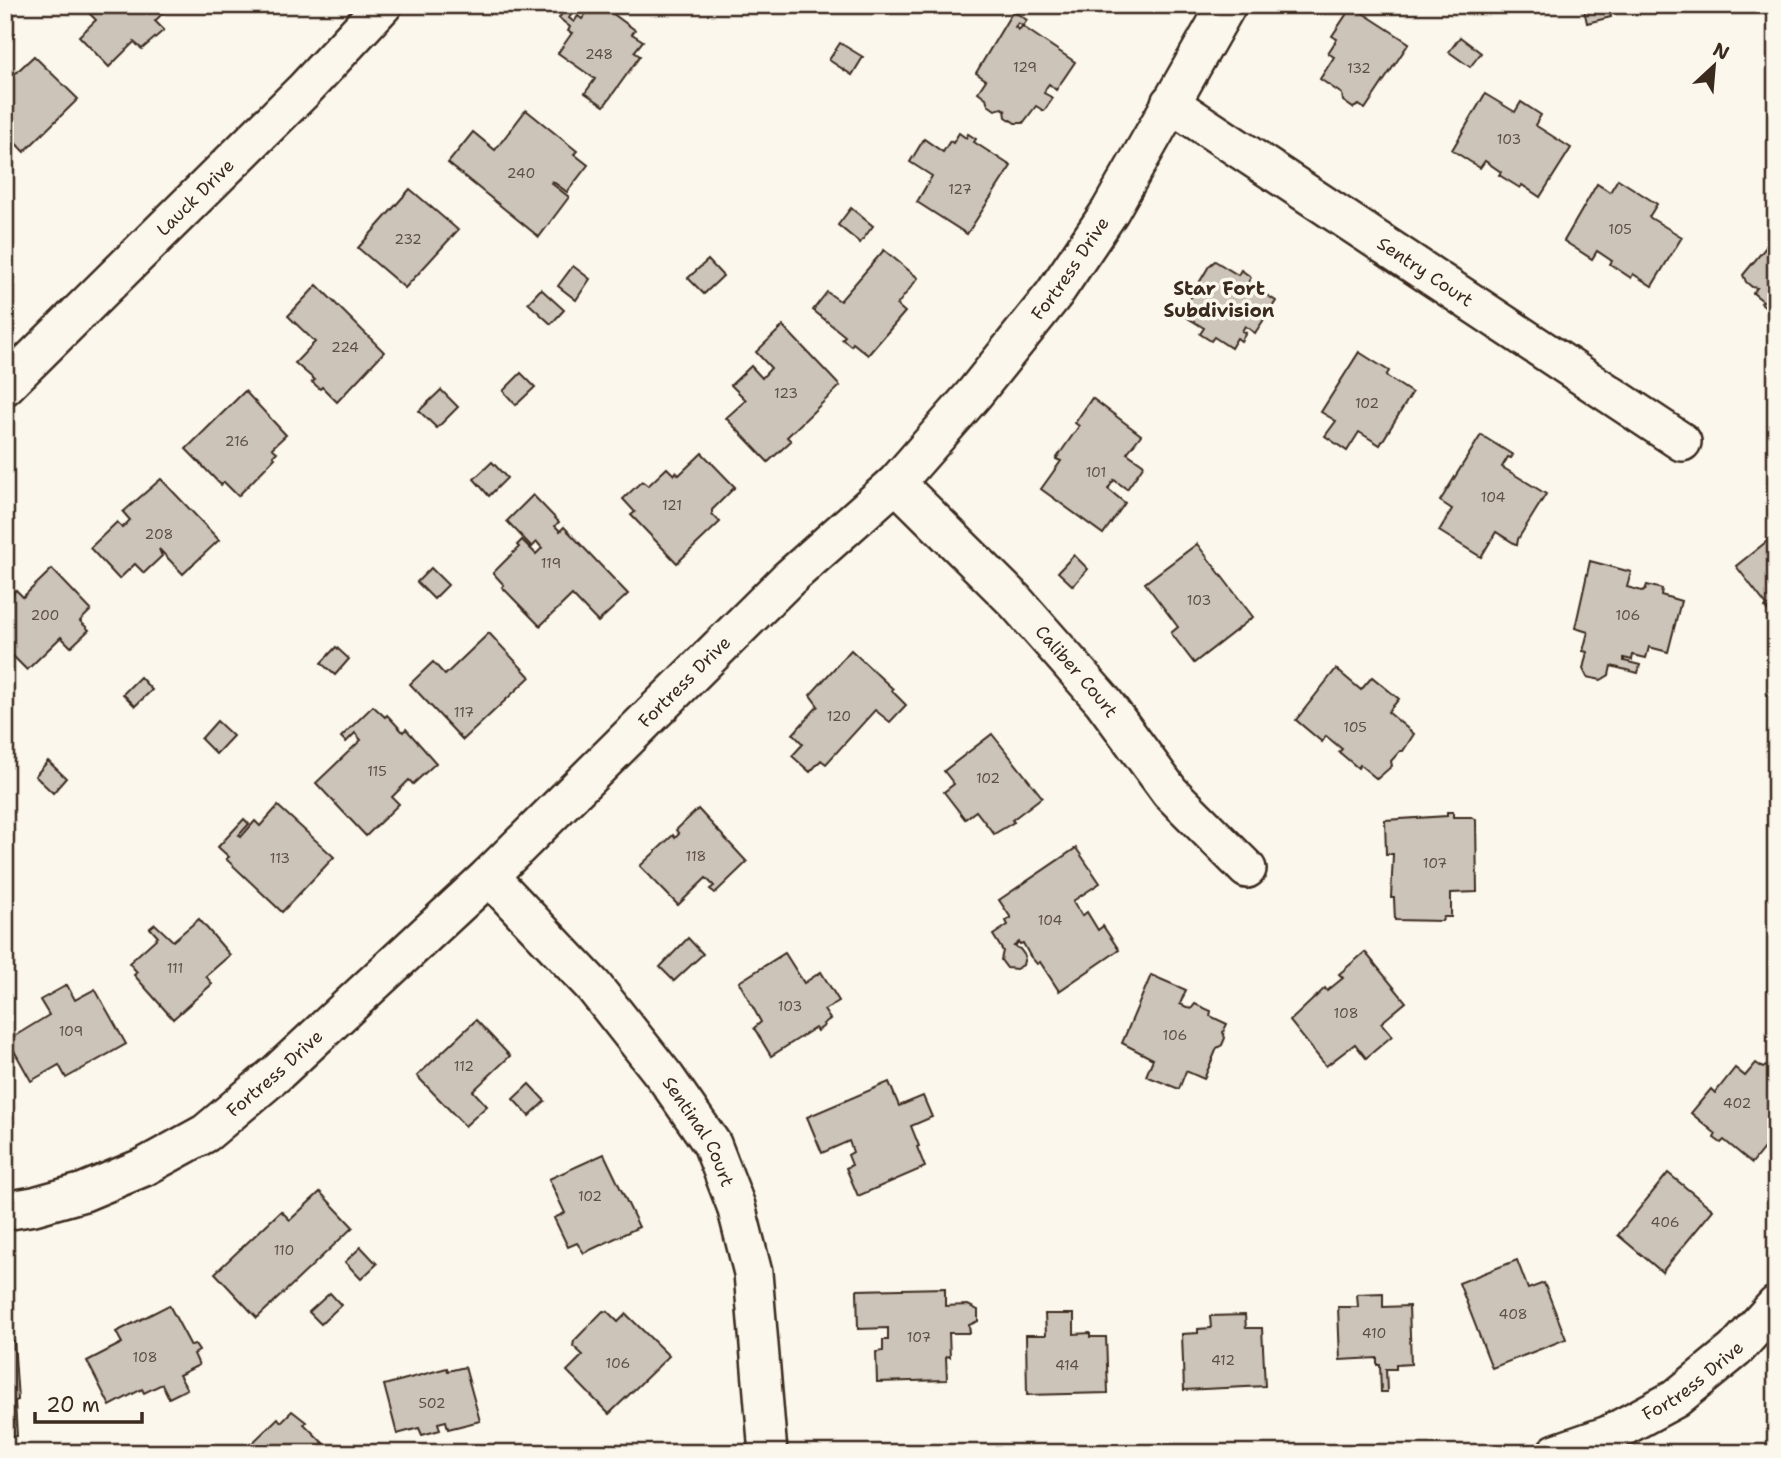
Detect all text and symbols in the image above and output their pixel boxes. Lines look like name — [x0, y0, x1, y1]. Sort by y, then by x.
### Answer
north arrow — [1680, 32, 1750, 102]
text: N — [1709, 37, 1733, 66]
house number: 248 — [585, 45, 613, 63]
house number: 129 — [1013, 58, 1037, 76]
house number: 132 — [1347, 59, 1371, 77]
house number: 103 — [1497, 130, 1521, 148]
street label: Lauck Drive — [151, 154, 240, 241]
house number: 240 — [507, 164, 535, 182]
house number: 127 — [948, 180, 972, 198]
street label: Fortress Drive — [1026, 212, 1115, 325]
house number: 105 — [1608, 220, 1632, 238]
house number: 232 — [394, 230, 422, 248]
street label: Sentry Court — [1372, 231, 1478, 312]
district label: Star Fort Subdivision — [1164, 276, 1275, 323]
house number: 224 — [331, 338, 359, 356]
house number: 123 — [774, 384, 798, 402]
house number: 102 — [1355, 394, 1379, 412]
house number: 216 — [225, 432, 249, 450]
house number: 101 — [1086, 463, 1106, 481]
house number: 104 — [1481, 488, 1506, 506]
house number: 121 — [662, 496, 682, 514]
house number: 208 — [145, 525, 173, 543]
house number: 119 — [541, 554, 561, 572]
house number: 103 — [1187, 591, 1211, 609]
house number: 200 — [31, 606, 59, 624]
house number: 106 — [1616, 606, 1640, 624]
street label: Caliber Court — [1030, 620, 1123, 722]
street label: Fortress Drive — [633, 631, 736, 733]
house number: 117 — [454, 703, 474, 721]
house number: 120 — [827, 707, 851, 725]
house number: 105 — [1343, 718, 1367, 736]
house number: 115 — [367, 762, 387, 780]
house number: 102 — [976, 769, 1000, 787]
house number: 118 — [686, 847, 706, 865]
house number: 113 — [270, 849, 290, 867]
house number: 107 — [1423, 854, 1447, 872]
house number: 104 — [1038, 911, 1063, 929]
house number: 111 — [167, 959, 183, 977]
house number: 103 — [778, 997, 802, 1015]
house number: 108 — [1334, 1004, 1358, 1022]
house number: 109 — [59, 1022, 83, 1040]
street label: Fortress Drive — [222, 1024, 328, 1122]
house number: 106 — [1163, 1026, 1187, 1044]
house number: 112 — [454, 1057, 474, 1075]
street label: Sentinal Court — [657, 1072, 739, 1190]
house number: 402 — [1723, 1094, 1751, 1112]
house number: 102 — [578, 1187, 602, 1205]
house number: 406 — [1650, 1213, 1680, 1231]
house number: 110 — [274, 1241, 294, 1259]
house number: 408 — [1498, 1305, 1528, 1323]
house number: 410 — [1362, 1324, 1386, 1342]
house number: 107 — [907, 1328, 931, 1346]
street label: Fortress Drive — [1638, 1336, 1749, 1426]
house number: 108 — [133, 1348, 157, 1366]
house number: 412 — [1211, 1351, 1235, 1369]
house number: 106 — [606, 1354, 630, 1372]
house number: 414 — [1055, 1356, 1079, 1374]
scale bar — [35, 1381, 142, 1425]
text: 20 m — [46, 1391, 100, 1419]
house number: 502 — [418, 1394, 446, 1412]

